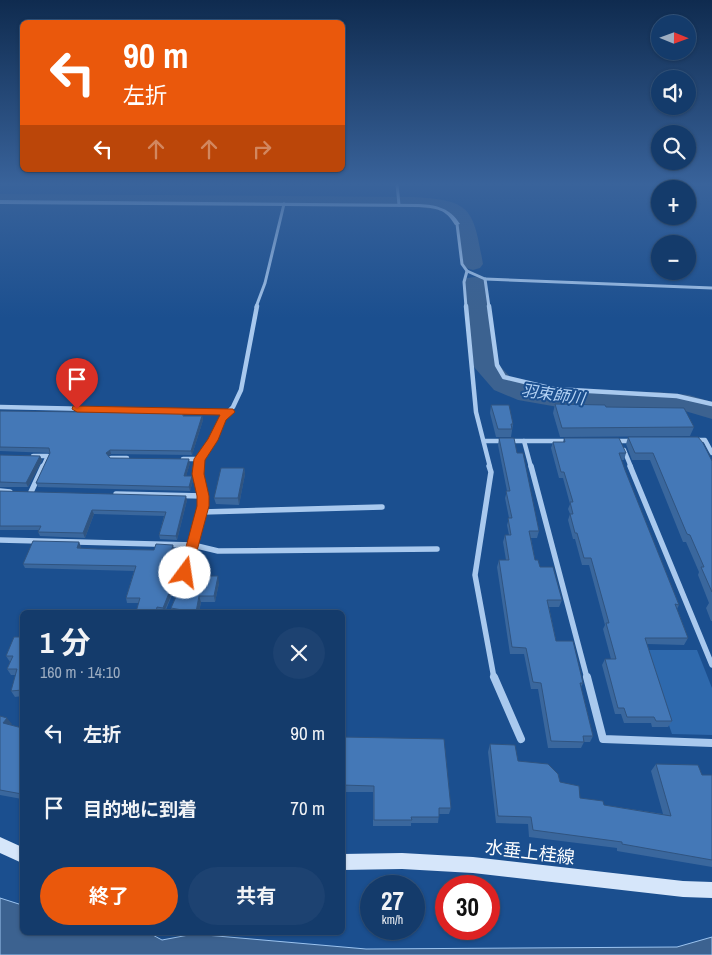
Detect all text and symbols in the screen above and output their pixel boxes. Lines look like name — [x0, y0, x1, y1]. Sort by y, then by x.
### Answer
north arrow — [651, 15, 696, 60]
map controls — [651, 15, 696, 280]
text: 90 m — [123, 32, 188, 79]
icon: left — [40, 40, 105, 105]
button: sound — [651, 70, 696, 115]
text: 左折 — [123, 80, 167, 110]
button: search — [651, 125, 696, 170]
icon: left — [89, 135, 117, 163]
icon: ahead — [142, 135, 170, 163]
icon: ahead — [195, 135, 223, 163]
icon: right — [248, 135, 276, 163]
button: + — [651, 180, 696, 225]
button: − — [651, 235, 696, 280]
pin — [56, 358, 98, 409]
icon: arrive — [63, 365, 91, 393]
water label: 羽束師川 — [520, 379, 588, 410]
position arrow — [158, 546, 210, 598]
text: 1 分 — [40, 622, 91, 662]
button: close — [273, 627, 325, 679]
text: 160 m · 14:10 — [40, 661, 120, 683]
icon: left — [40, 719, 68, 747]
text: 90 m — [290, 720, 325, 746]
text: 左折 — [83, 721, 121, 747]
icon: arrive — [40, 794, 68, 822]
text: 70 m — [290, 795, 325, 821]
text: 目的地に到着 — [83, 796, 197, 822]
street label: 水垂上桂線 — [484, 834, 576, 870]
button: 終了 — [40, 867, 178, 925]
button: 共有 — [188, 867, 325, 925]
speed limit sign: 30 — [435, 875, 500, 940]
text: 27 — [381, 884, 404, 918]
text: km/h — [382, 912, 403, 928]

